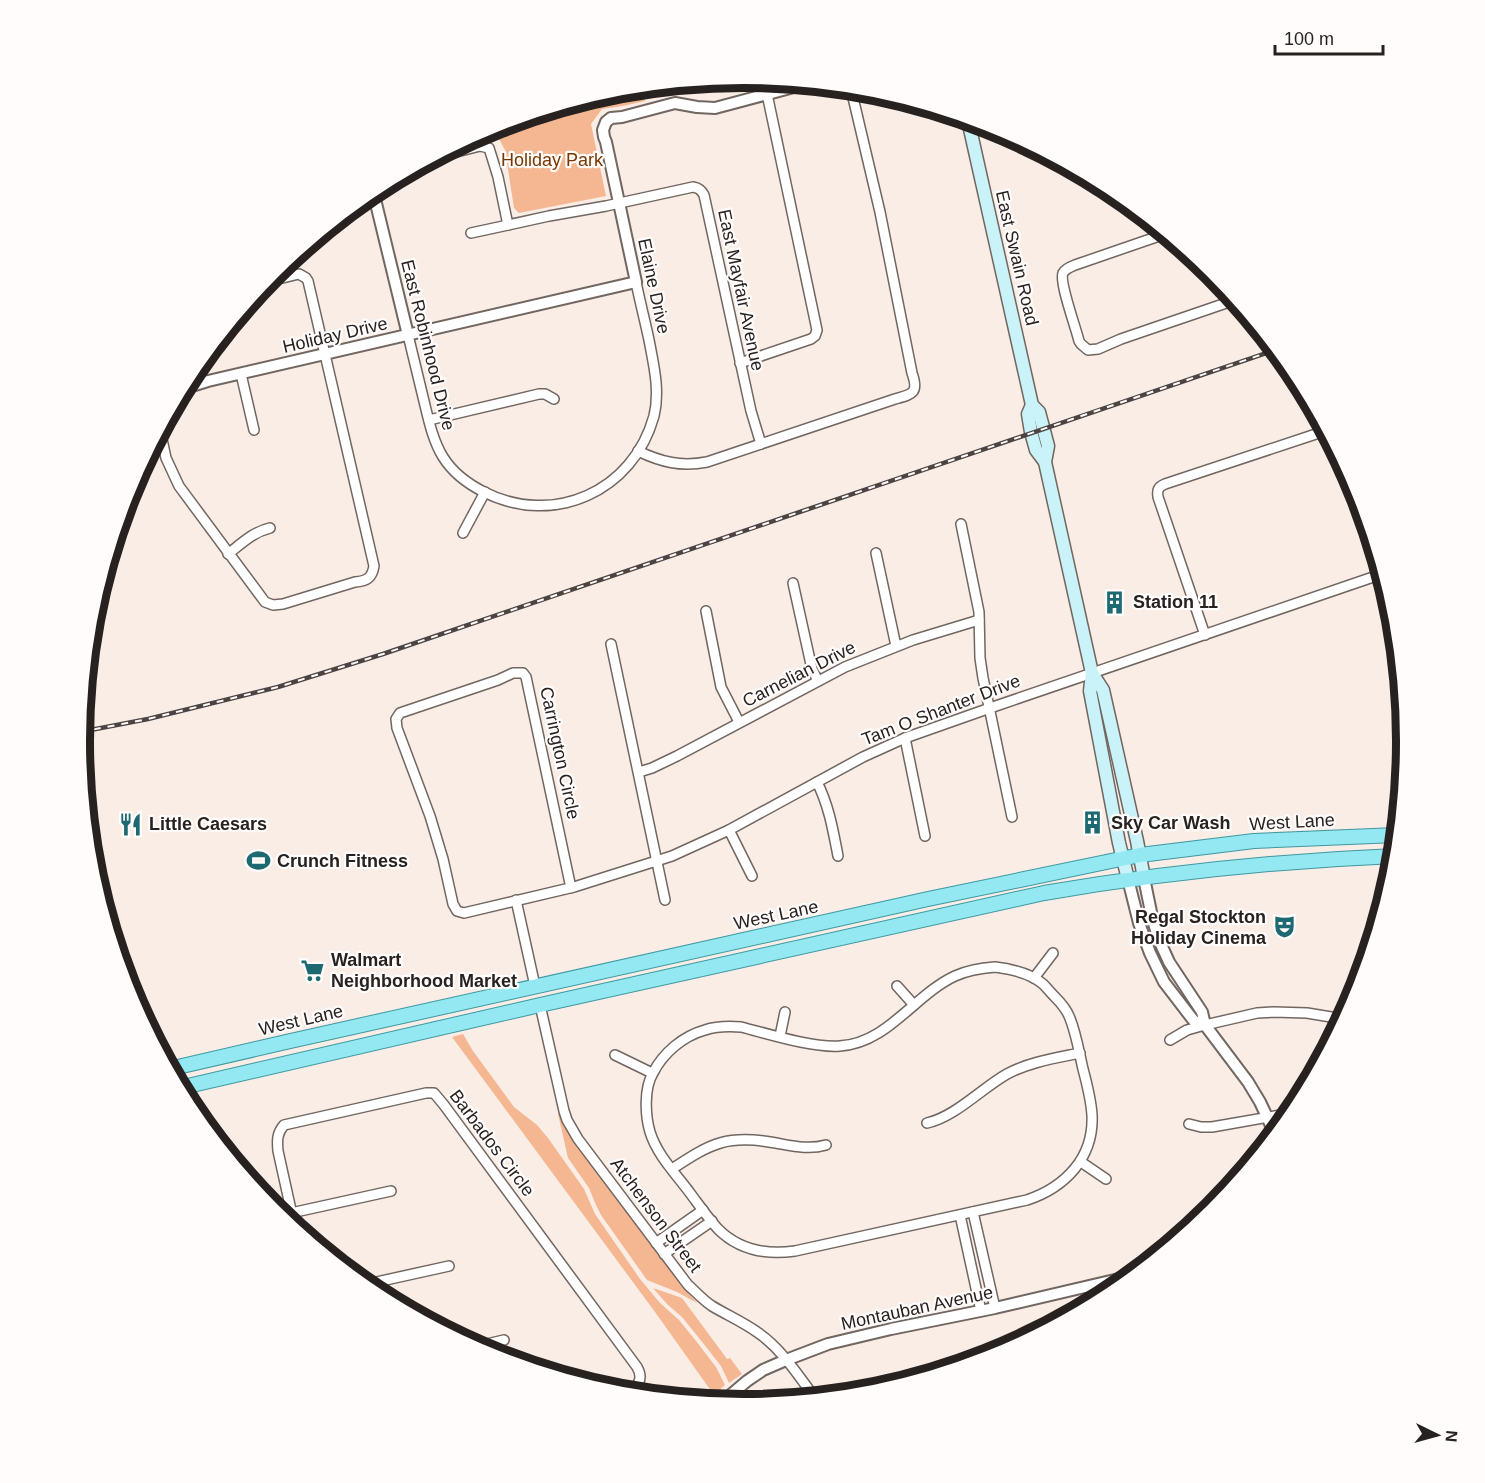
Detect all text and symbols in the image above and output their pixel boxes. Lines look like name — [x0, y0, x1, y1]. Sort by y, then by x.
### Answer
scale bar — [1275, 18, 1383, 56]
text: 100 m — [1284, 29, 1334, 49]
park label: Holiday Park — [501, 150, 604, 170]
street label: East Swain Road — [992, 188, 1042, 328]
street label: East Mayfair Avenue — [714, 207, 768, 373]
street label: Elaine Drive — [634, 236, 674, 336]
street label: East Robinhood Drive — [397, 258, 459, 432]
street label: Holiday Drive — [281, 313, 389, 357]
building icon: Station 11 — [1102, 589, 1128, 615]
place label: Station 11 — [1133, 592, 1218, 612]
street label: Carnelian Drive — [739, 637, 859, 711]
street label: Tam O Shanter Drive — [859, 671, 1023, 749]
street label: Carrington Circle — [536, 685, 584, 821]
building icon: Sky Car Wash — [1080, 810, 1106, 836]
street label: West Lane — [1249, 810, 1335, 834]
restaurant icon: Little Caesars — [118, 811, 144, 837]
place label: Sky Car Wash — [1111, 813, 1230, 833]
place label: Little Caesars — [149, 814, 267, 834]
sports icon: Crunch Fitness — [246, 848, 272, 874]
place label: Crunch Fitness — [277, 851, 408, 871]
street label: West Lane — [732, 896, 820, 934]
place label: Regal Stockton Holiday Cinema — [1131, 907, 1267, 948]
theatre icon: Regal Stockton Holiday Cinema — [1271, 914, 1297, 940]
place label: Walmart Neighborhood Market — [331, 950, 517, 991]
supermarket icon: Walmart Neighborhood Market — [300, 957, 326, 983]
street label: West Lane — [257, 1001, 345, 1039]
street label: Barbados Circle — [445, 1086, 539, 1200]
street label: Atchenson Street — [606, 1154, 706, 1276]
street label: Montauban Avenue — [839, 1282, 995, 1334]
north arrow — [1407, 1405, 1467, 1465]
text: N — [1442, 1430, 1460, 1443]

